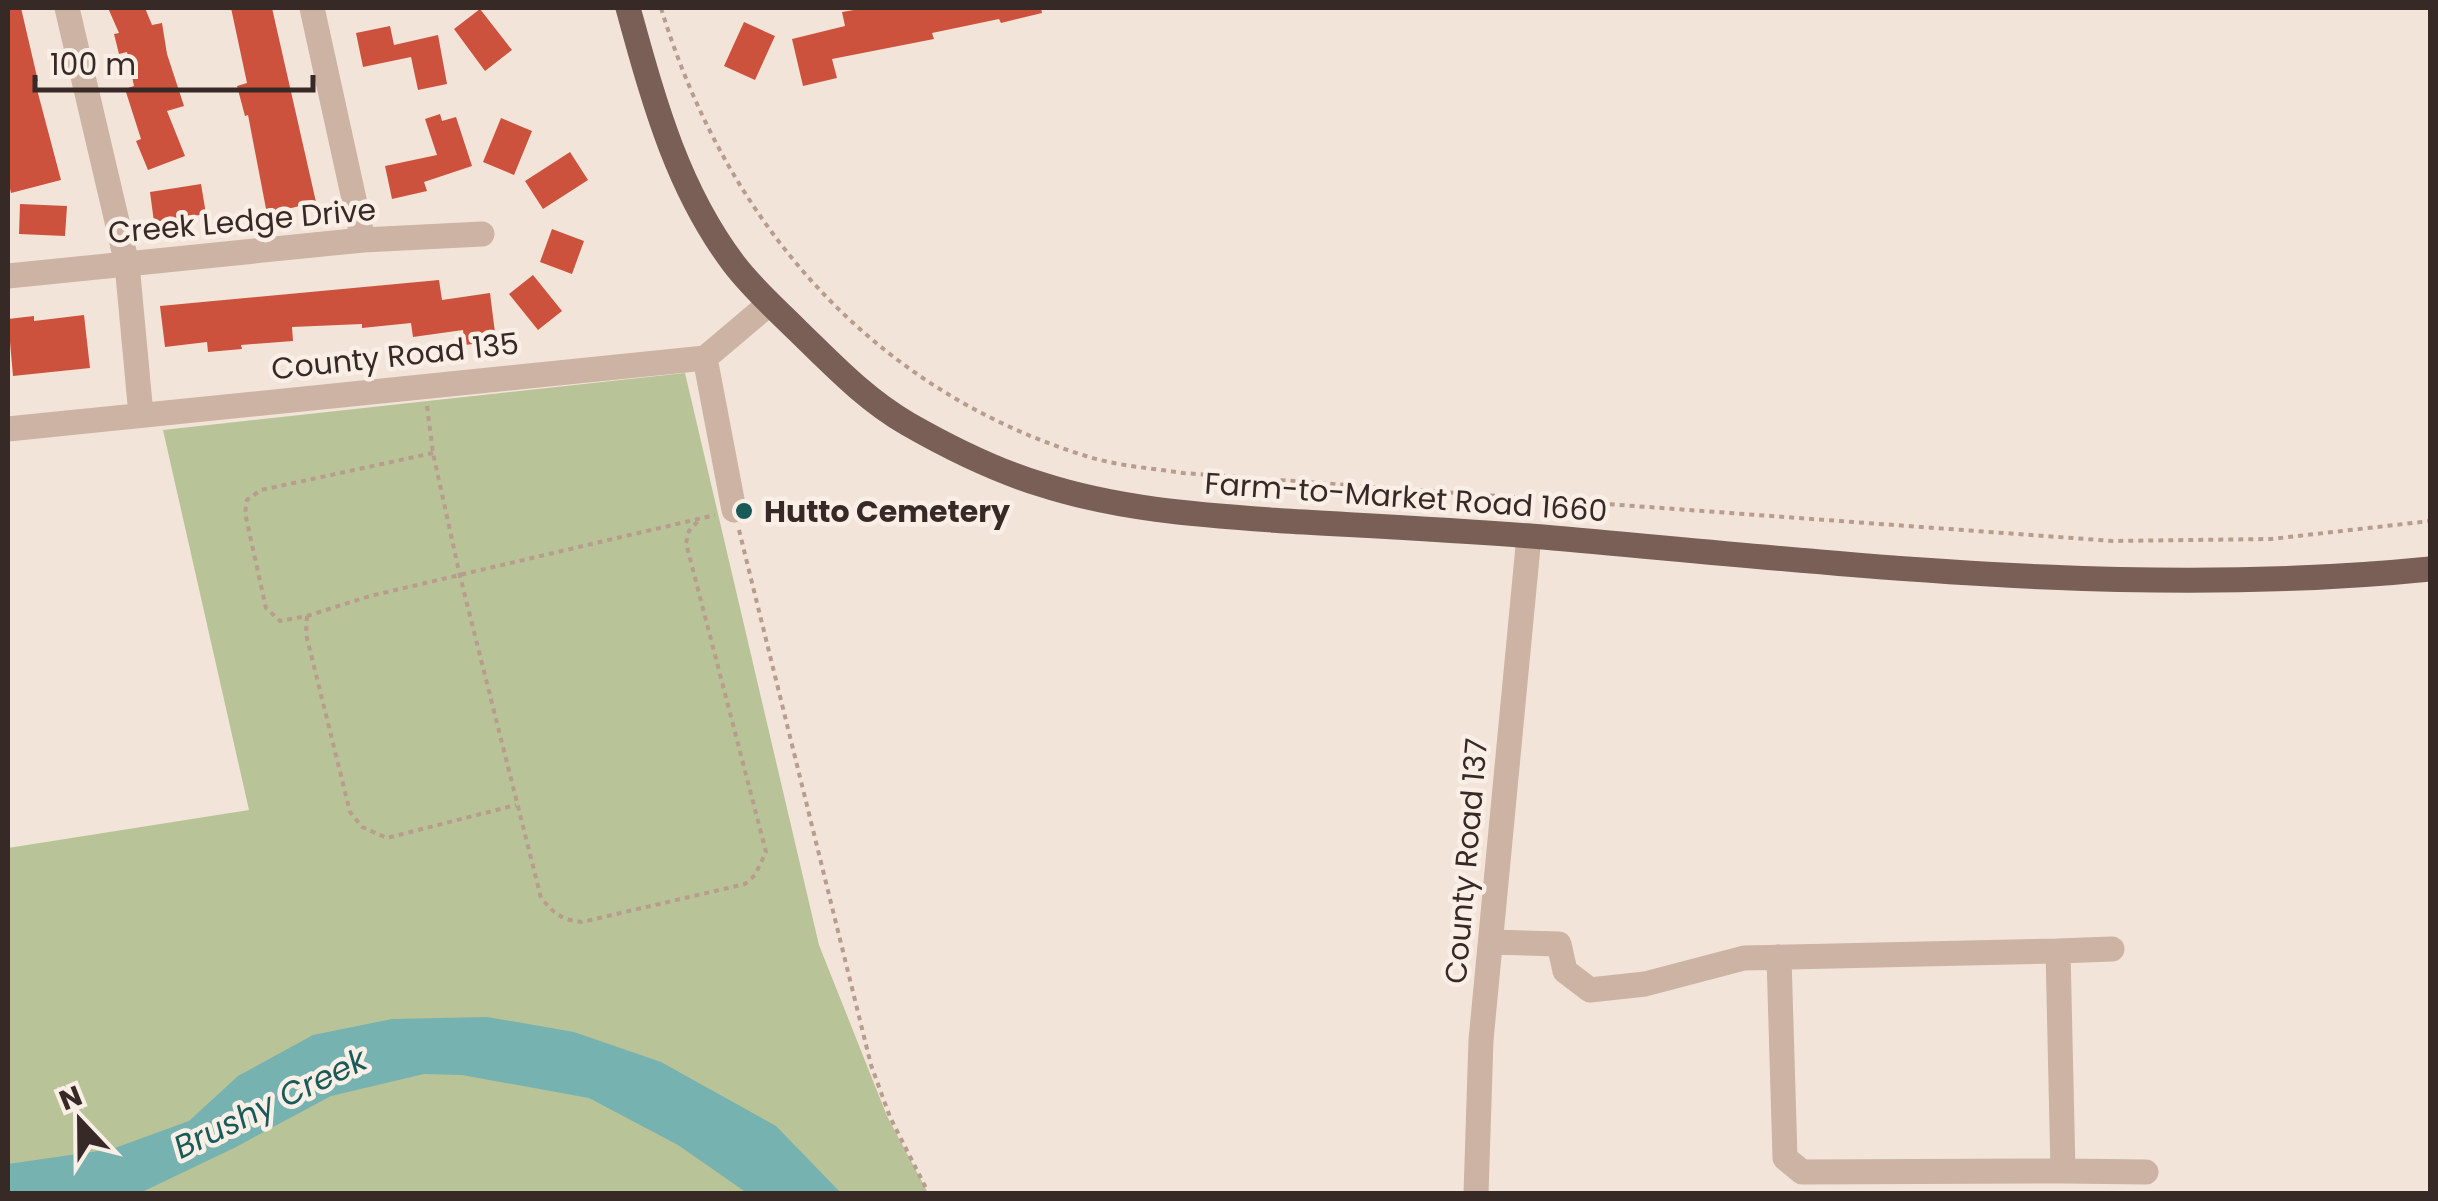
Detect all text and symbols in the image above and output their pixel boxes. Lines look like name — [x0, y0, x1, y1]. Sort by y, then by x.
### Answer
scale bar — [35, 30, 312, 92]
text: 100 m — [50, 43, 136, 86]
street label: Creek Ledge Drive — [106, 188, 378, 254]
street label: County Road 135 — [269, 322, 521, 390]
street label: Farm-to-Market Road 1660 — [1203, 461, 1609, 533]
place label: Hutto Cemetery — [764, 490, 1010, 533]
marker: Hutto Cemetery — [733, 500, 755, 522]
street label: County Road 137 — [1434, 736, 1498, 986]
water label: Brushy Creek — [166, 1036, 375, 1169]
north arrow — [30, 1071, 130, 1171]
text: N — [54, 1076, 88, 1120]

